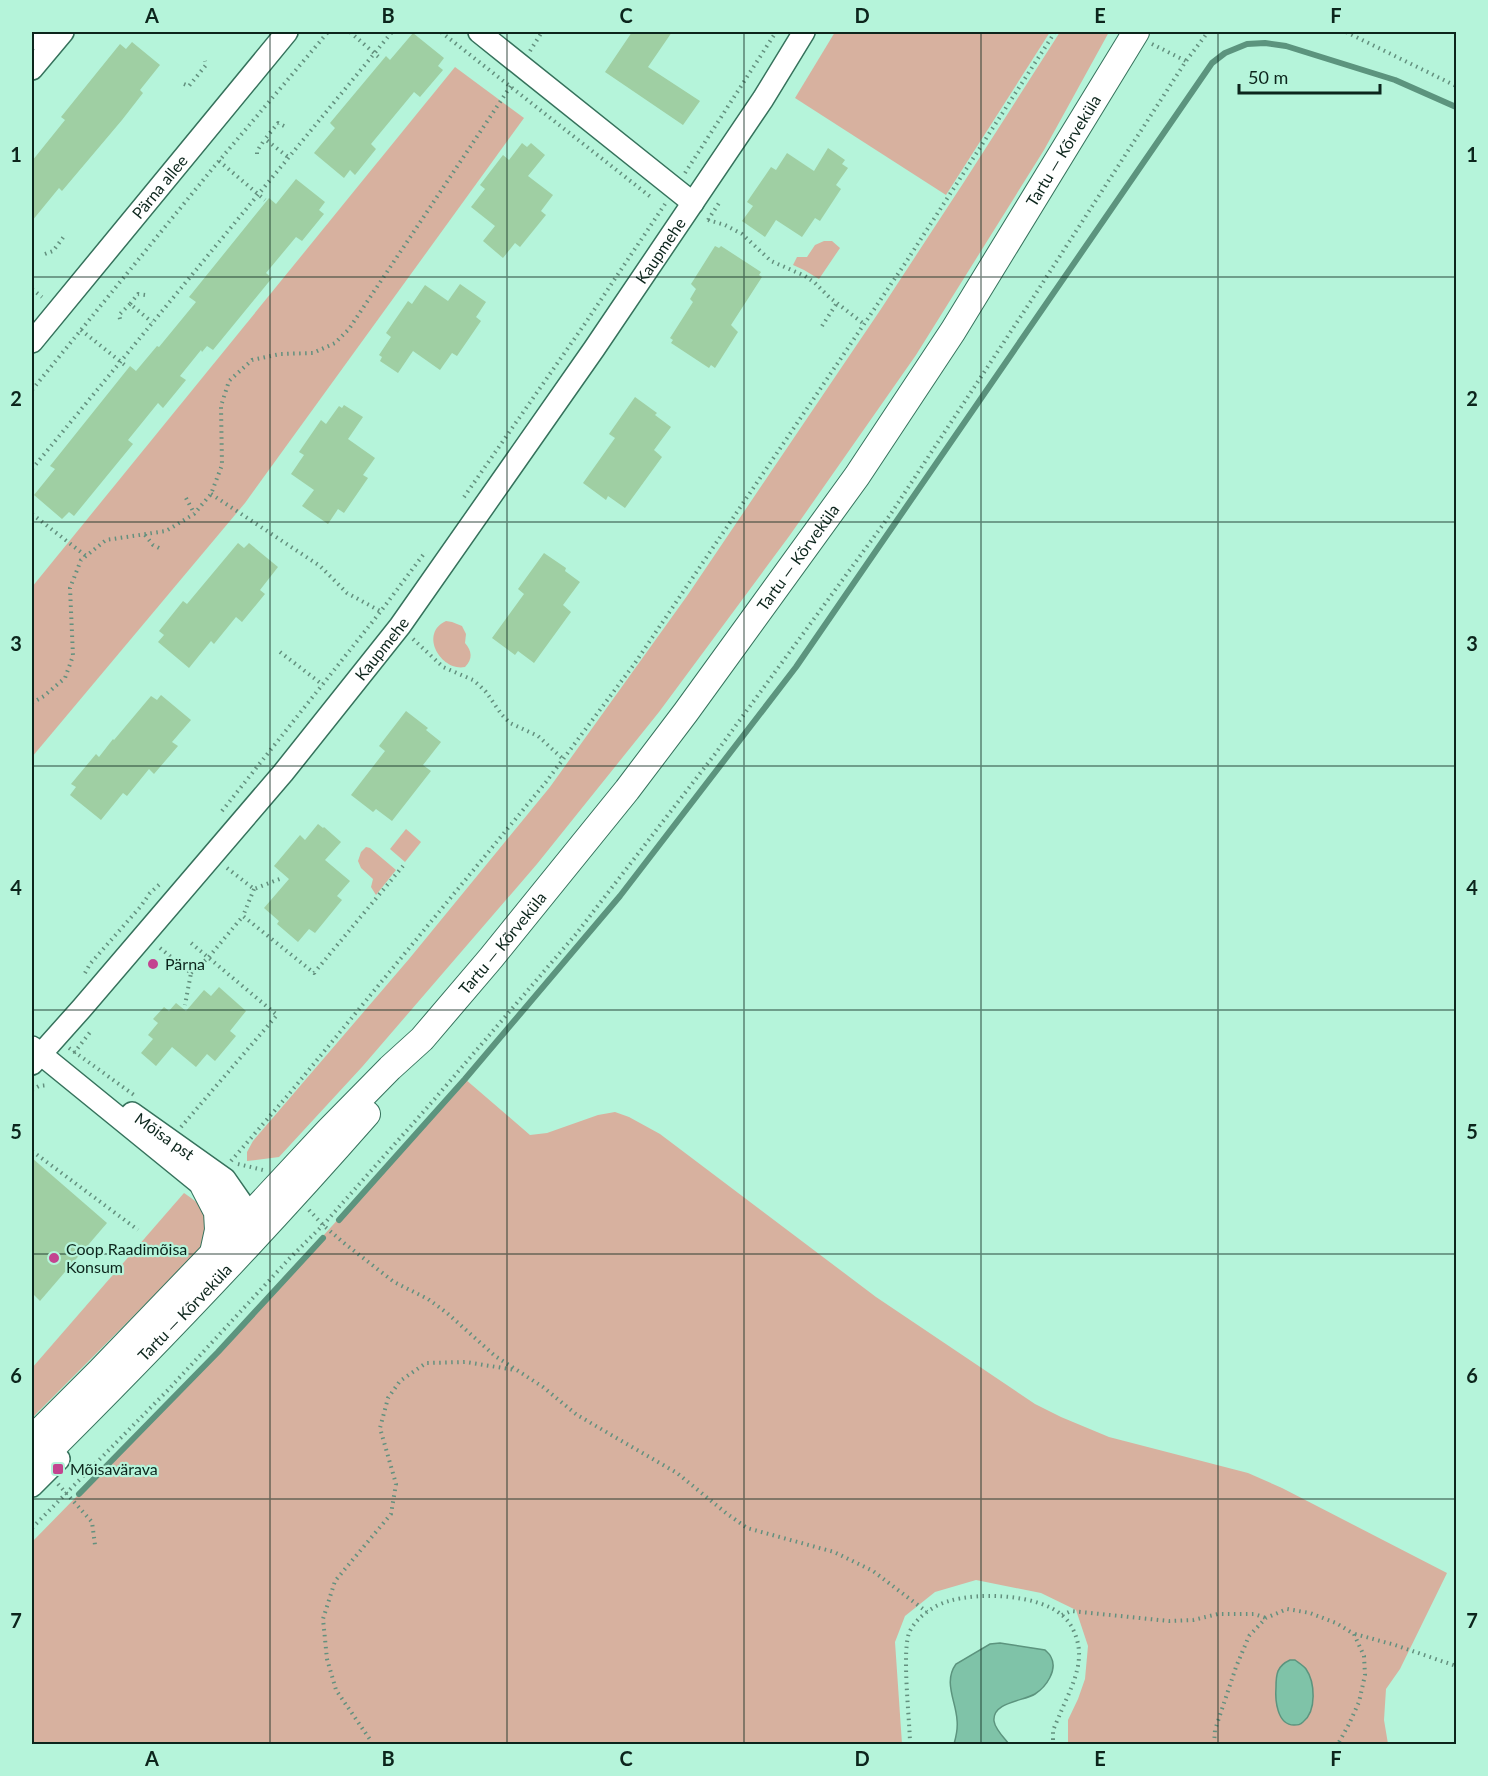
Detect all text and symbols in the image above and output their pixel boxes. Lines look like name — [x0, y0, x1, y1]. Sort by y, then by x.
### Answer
text: A — [144, 3, 159, 27]
text: B — [381, 3, 395, 27]
text: C — [619, 3, 633, 27]
text: D — [854, 3, 870, 27]
text: E — [1094, 3, 1106, 27]
text: F — [1330, 3, 1342, 27]
scale bar — [1239, 57, 1380, 95]
text: 50 m — [1248, 66, 1288, 88]
street label: Tartu — Kõrveküla — [1022, 91, 1104, 210]
text: 1 — [10, 142, 22, 166]
text: 1 — [1466, 142, 1478, 166]
street label: Pärna allee — [128, 151, 191, 222]
street label: Kaupmehe — [631, 214, 689, 287]
text: 2 — [10, 386, 22, 410]
text: 2 — [1466, 386, 1478, 410]
street label: Tartu — Kõrveküla — [753, 500, 843, 614]
street label: Kaupmehe — [351, 613, 412, 684]
text: 3 — [10, 631, 22, 655]
text: 3 — [1466, 631, 1478, 655]
text: 4 — [10, 875, 22, 899]
text: 4 — [1466, 875, 1478, 899]
street label: Tartu — Kõrveküla — [454, 888, 550, 998]
place label: Pärna — [165, 954, 205, 973]
marker: Pärna — [146, 957, 160, 971]
street label: Mõisa pst — [132, 1108, 198, 1163]
text: 5 — [10, 1119, 22, 1143]
text: 5 — [1466, 1119, 1478, 1143]
place label: Coop Raadimõisa Konsum — [66, 1239, 187, 1276]
marker: Coop Raadimõisa Konsum — [47, 1251, 61, 1265]
street label: Tartu — Kõrveküla — [133, 1260, 235, 1365]
text: 6 — [10, 1363, 22, 1387]
text: 6 — [1466, 1363, 1478, 1387]
place label: Mõisavärava — [70, 1459, 158, 1478]
marker: Mõisavärava — [51, 1462, 65, 1476]
text: 7 — [10, 1608, 22, 1632]
text: 7 — [1466, 1608, 1478, 1632]
text: A — [144, 1746, 159, 1770]
text: B — [381, 1746, 395, 1770]
text: C — [619, 1746, 633, 1770]
text: D — [854, 1746, 870, 1770]
text: E — [1094, 1746, 1106, 1770]
text: F — [1330, 1746, 1342, 1770]

